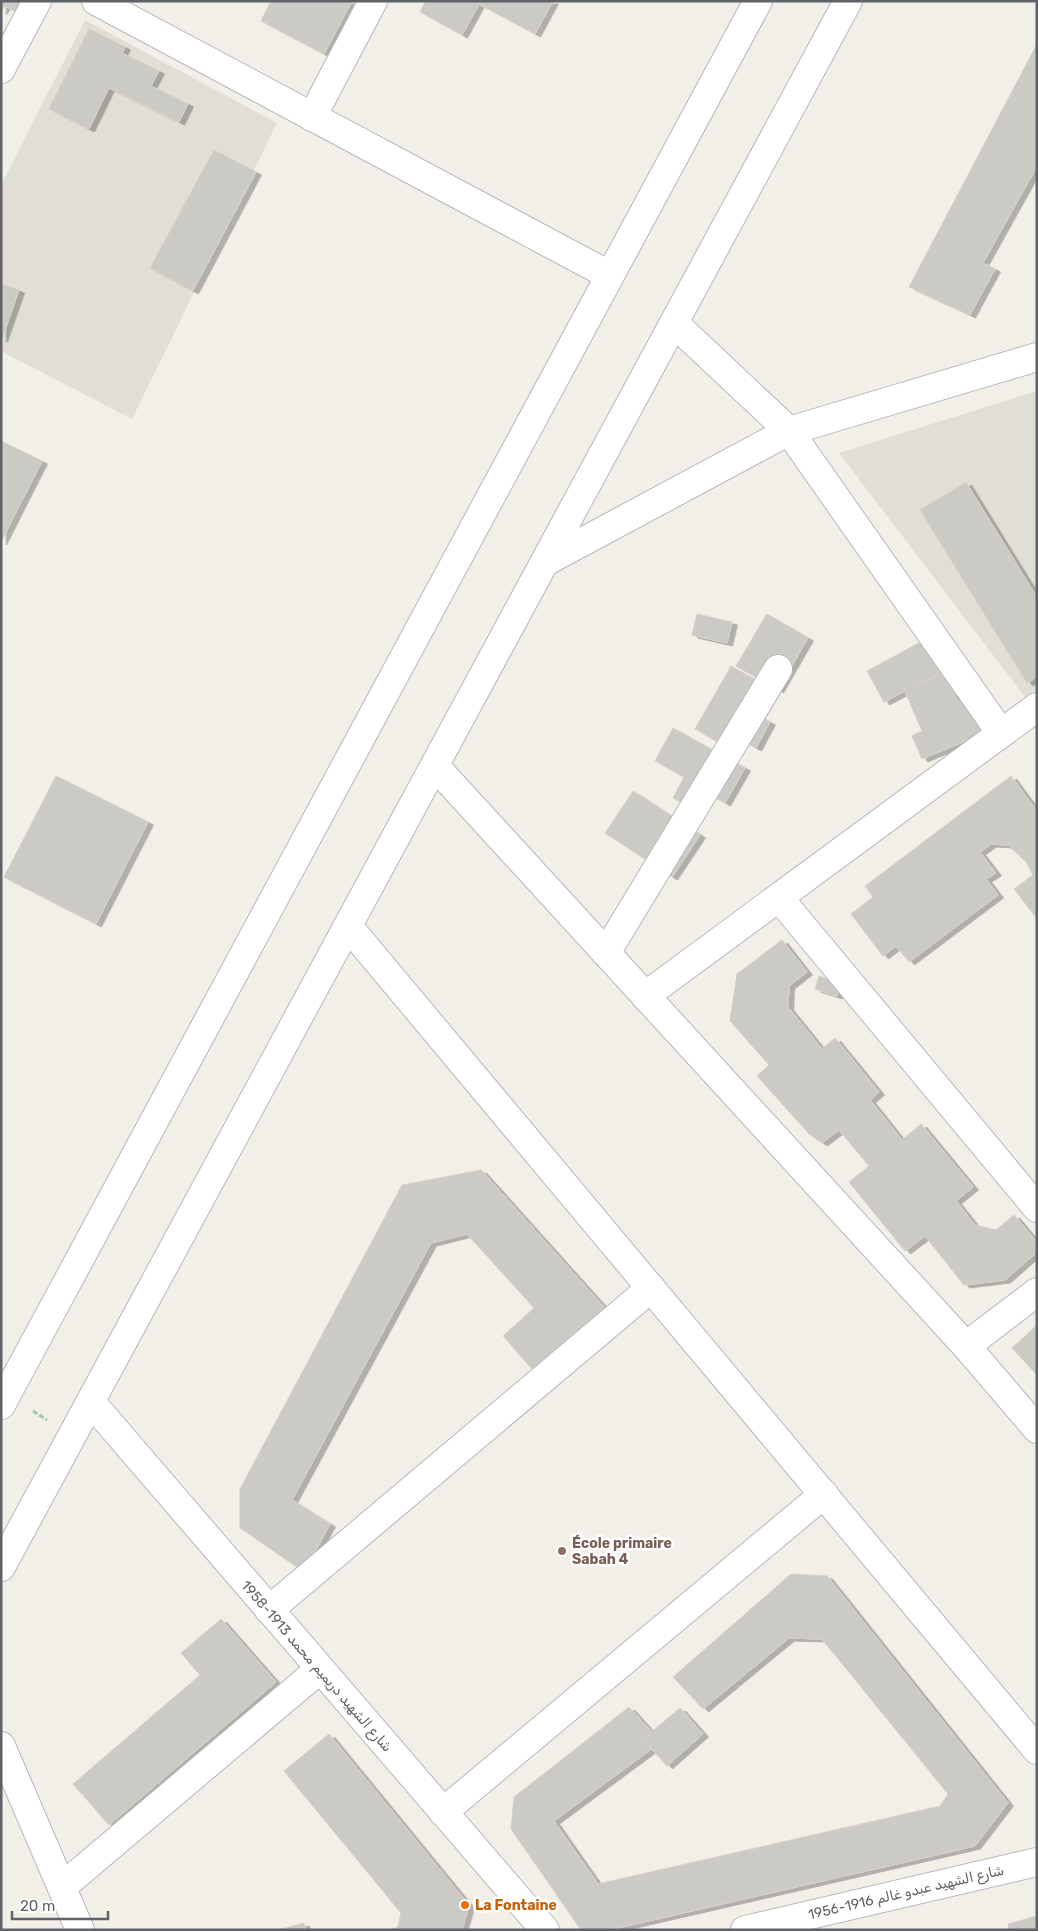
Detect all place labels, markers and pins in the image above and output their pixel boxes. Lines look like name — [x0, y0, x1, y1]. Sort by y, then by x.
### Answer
place label: École primaire Sabah 4 — [572, 1534, 672, 1568]
marker: École primaire Sabah 4 — [556, 1545, 568, 1557]
place label: La Fontaine — [475, 1897, 557, 1914]
marker: La Fontaine — [459, 1899, 471, 1911]

